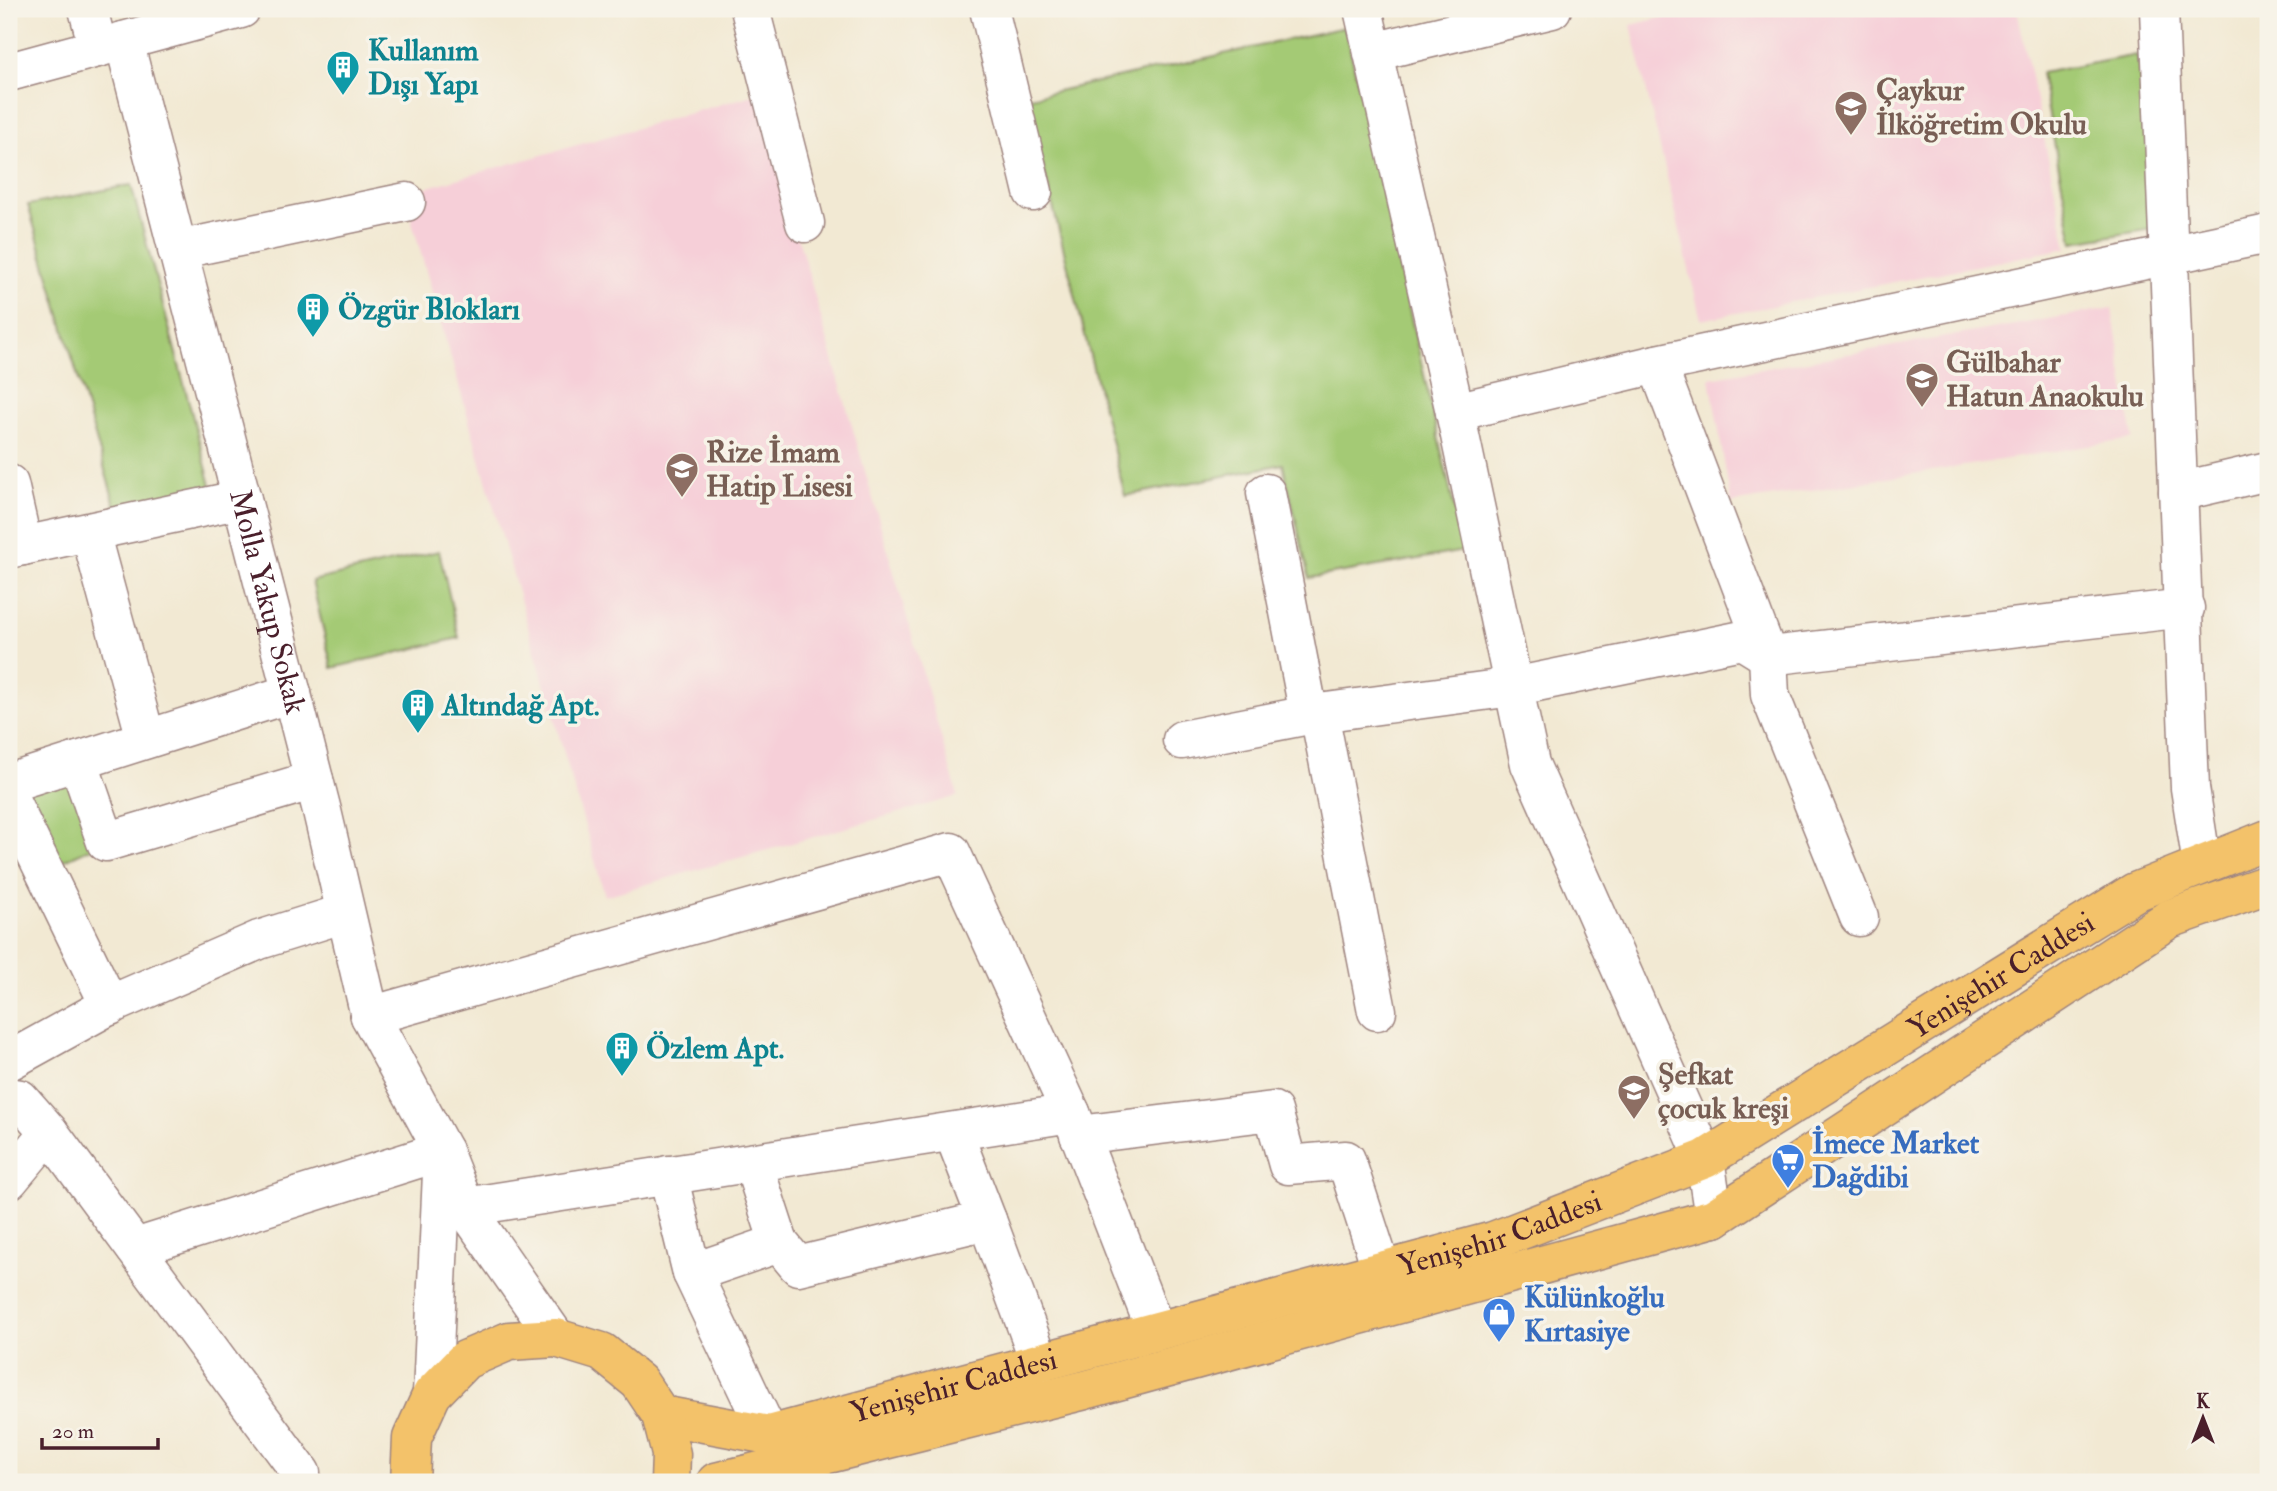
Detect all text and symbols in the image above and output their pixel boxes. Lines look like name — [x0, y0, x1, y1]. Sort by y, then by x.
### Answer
place label: Kullanım Dışı Yapı — [368, 32, 479, 103]
building icon: Kullanım Dışı Yapı — [324, 48, 362, 97]
place label: Çaykur İlköğretim Okulu — [1876, 72, 2087, 143]
school or university icon: Çaykur İlköğretim Okulu — [1832, 88, 1870, 137]
building icon: Özgür Blokları — [294, 290, 332, 339]
place label: Özgür Blokları — [338, 291, 520, 328]
place label: Gülbahar Hatun Anaokulu — [1946, 344, 2144, 415]
school or university icon: Gülbahar Hatun Anaokulu — [1903, 360, 1941, 409]
place label: Rize İmam Hatip Lisesi — [706, 434, 853, 505]
school or university icon: Rize İmam Hatip Lisesi — [663, 450, 701, 499]
street label: Molla Yakup Sokak — [221, 486, 314, 718]
building icon: Altındağ Apt. — [399, 686, 437, 735]
place label: Altındağ Apt. — [440, 687, 600, 724]
street label: Yenişehir Caddesi — [1901, 904, 2101, 1047]
building icon: Özlem Apt. — [603, 1029, 641, 1078]
place label: Özlem Apt. — [646, 1030, 785, 1067]
place label: Şefkat çocuk kreşi — [1658, 1056, 1789, 1127]
school or university icon: Şefkat çocuk kreşi — [1615, 1072, 1653, 1121]
place label: İmece Market Dağdibi — [1812, 1125, 1979, 1196]
supermarket icon: İmece Market Dağdibi — [1769, 1141, 1807, 1190]
street label: Yenişehir Caddesi — [1394, 1183, 1607, 1285]
place label: Külünkoğlu Kırtasiye — [1524, 1279, 1665, 1350]
shop icon: Külünkoğlu Kırtasiye — [1480, 1295, 1518, 1344]
street label: Yenişehir Caddesi — [846, 1341, 1061, 1431]
north arrow — [2168, 1382, 2238, 1452]
text: K — [2196, 1390, 2210, 1414]
scale bar — [42, 1407, 158, 1451]
text: 20 m — [52, 1418, 94, 1445]

